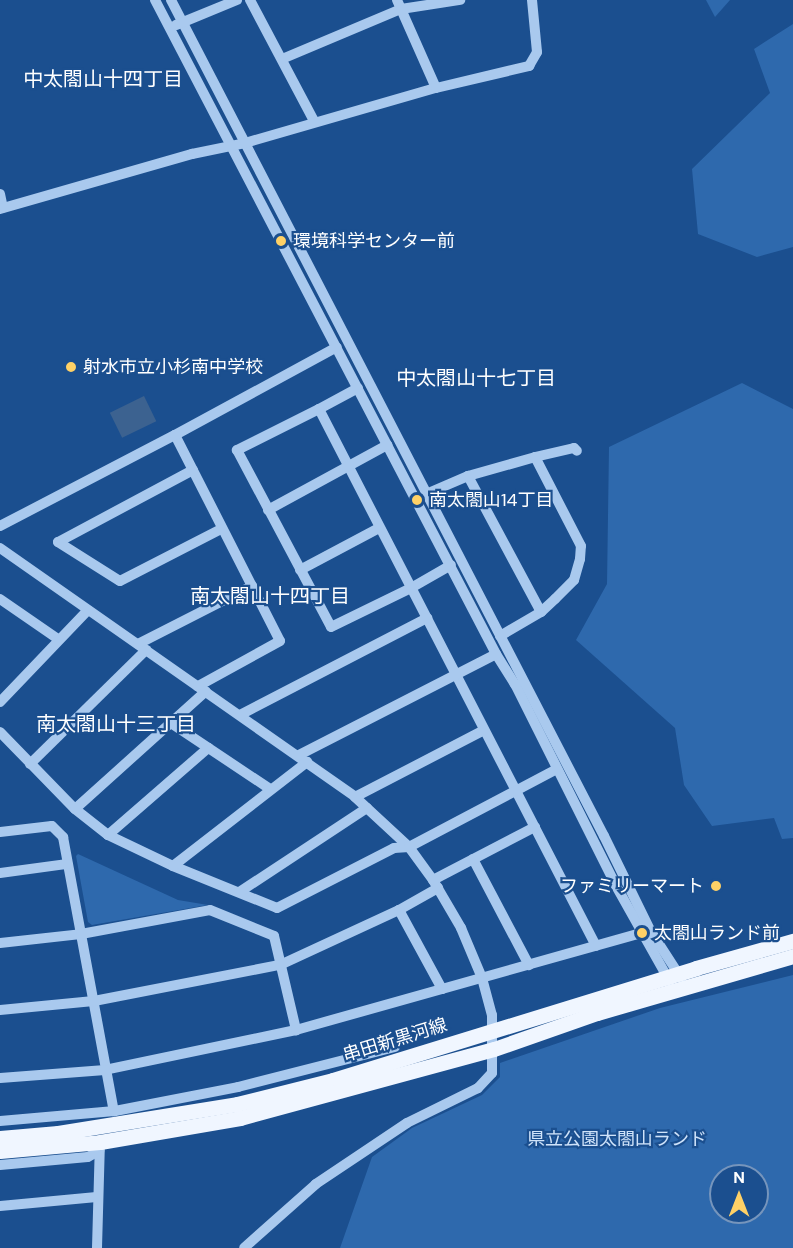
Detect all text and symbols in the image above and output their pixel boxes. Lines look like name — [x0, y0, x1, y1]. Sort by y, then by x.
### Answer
district label: 中太閤山十四丁目 — [23, 67, 183, 91]
place label: 環境科学センター前 — [293, 230, 455, 252]
marker: 環境科学センター前 — [274, 234, 288, 248]
place label: 射水市立小杉南中学校 — [83, 356, 263, 378]
marker: 射水市立小杉南中学校 — [64, 360, 78, 374]
district label: 中太閤山十七丁目 — [396, 366, 556, 390]
place label: 南太閤山14丁目 — [429, 489, 554, 511]
marker: 南太閤山14丁目 — [410, 493, 424, 507]
district label: 南太閤山十四丁目 — [190, 584, 350, 608]
district label: 南太閤山十三丁目 — [36, 712, 196, 736]
place label: ファミリーマート — [560, 875, 704, 897]
marker: ファミリーマート — [709, 879, 723, 893]
place label: 太閤山ランド前 — [654, 922, 780, 944]
marker: 太閤山ランド前 — [635, 926, 649, 940]
street label: 串田新黒河線 — [340, 1014, 450, 1066]
park label: 県立公園太閤山ランド — [527, 1128, 707, 1150]
north arrow — [709, 1164, 769, 1224]
text: N — [733, 1167, 745, 1188]

